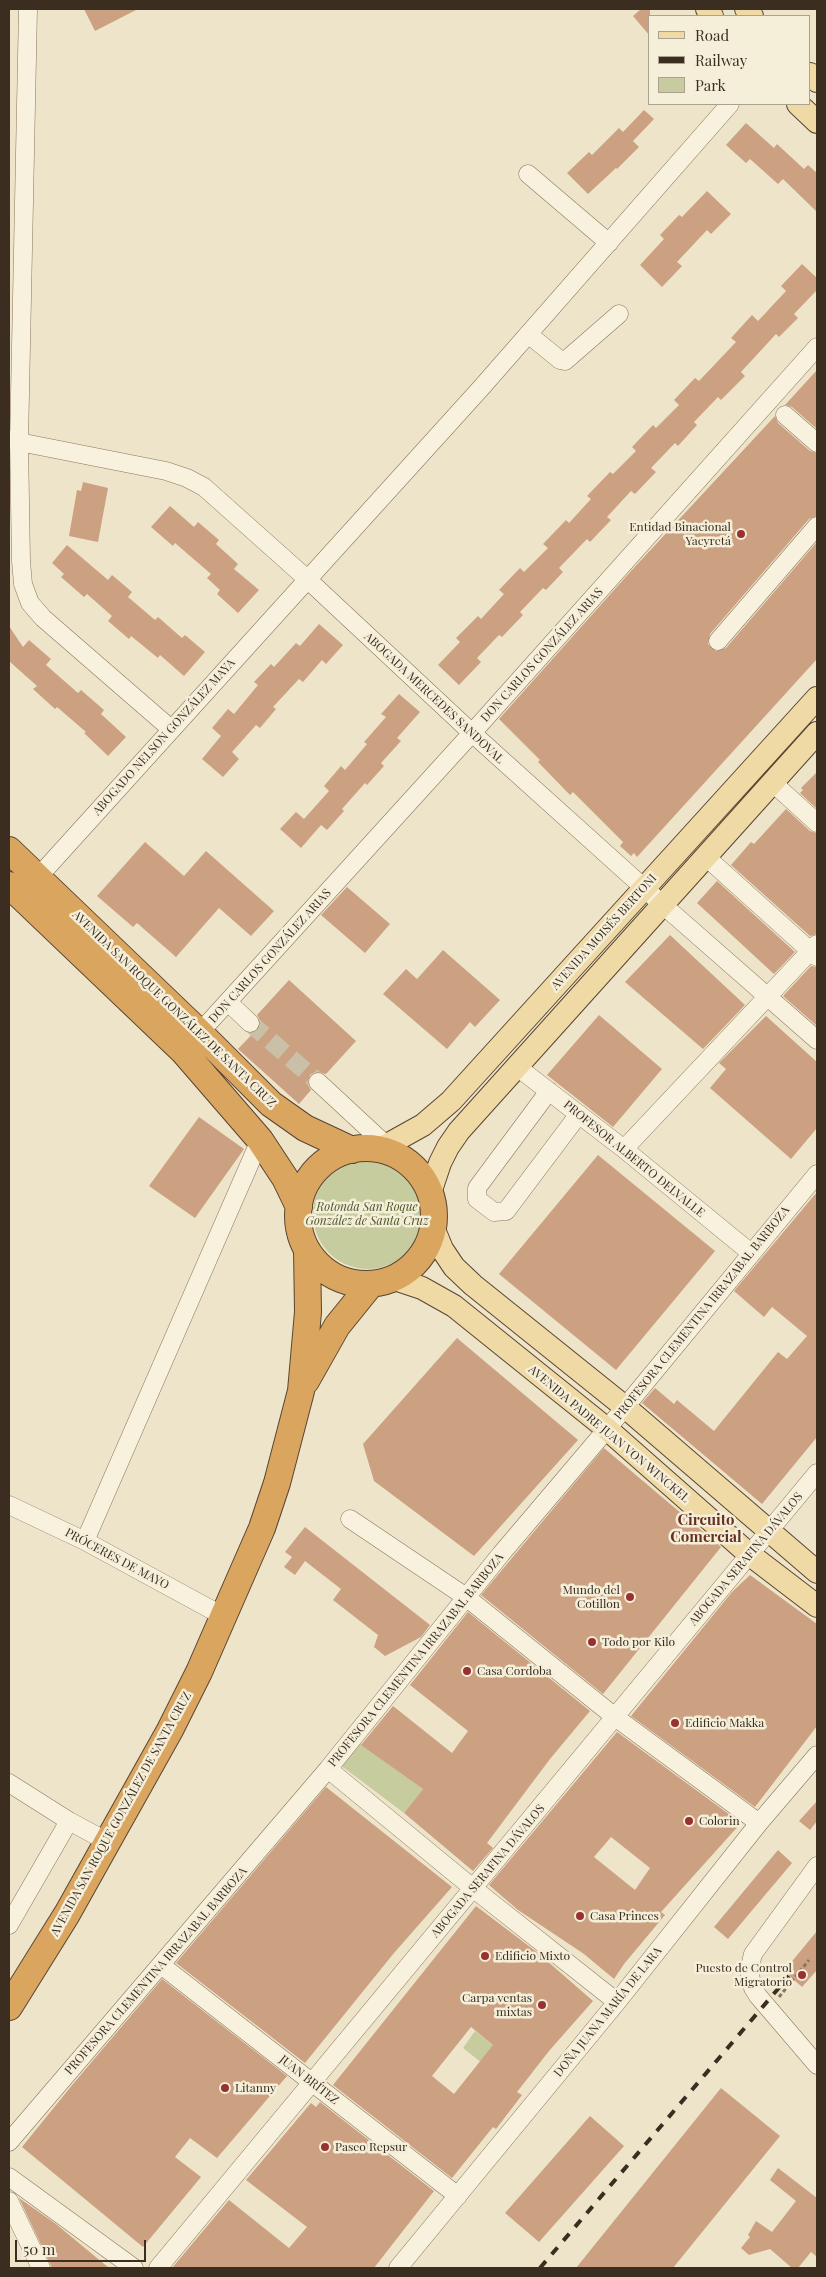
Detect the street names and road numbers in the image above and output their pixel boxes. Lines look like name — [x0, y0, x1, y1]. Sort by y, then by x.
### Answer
street label: DON CARLOS GONZÁLEZ ARIAS — [478, 585, 606, 725]
street label: ABOGADA MERCEDES SANDOVAL — [361, 629, 507, 767]
street label: ABOGADO NELSON GONZÁLEZ MAYA — [90, 656, 238, 818]
street label: AVENIDA MOISÉS BERTONI — [548, 871, 660, 993]
street label: DON CARLOS GONZÁLEZ ARIAS — [206, 886, 334, 1026]
street label: AVENIDA SAN ROQUE GONZÁLEZ DE SANTA CRUZ — [69, 908, 279, 1110]
street label: PROFESOR ALBERTO DELVALLE — [561, 1098, 707, 1220]
street label: PROFESORA CLEMENTINA IRRAZABAL BARBOZA — [611, 1203, 793, 1423]
street label: AVENIDA PADRE JUAN VON WINCKEL — [526, 1362, 692, 1506]
street label: ABOGADA SERAFINA DÁVALOS — [686, 1490, 806, 1628]
street label: PRÓCERES DE MAYO — [63, 1525, 171, 1593]
street label: PROFESORA CLEMENTINA IRRAZABAL BARBOZA — [325, 1550, 507, 1770]
street label: AVENIDA SAN ROQUE GONZÁLEZ DE SANTA CRUZ — [48, 1689, 194, 1939]
street label: ABOGADA SERAFINA DÁVALOS — [428, 1802, 548, 1940]
street label: PROFESORA CLEMENTINA IRRAZABAL BARBOZA — [62, 1864, 250, 2078]
street label: DOÑA JUANA MARÍA DE LARA — [551, 1944, 665, 2080]
street label: JUAN BRÍTEZ — [276, 2052, 342, 2108]

